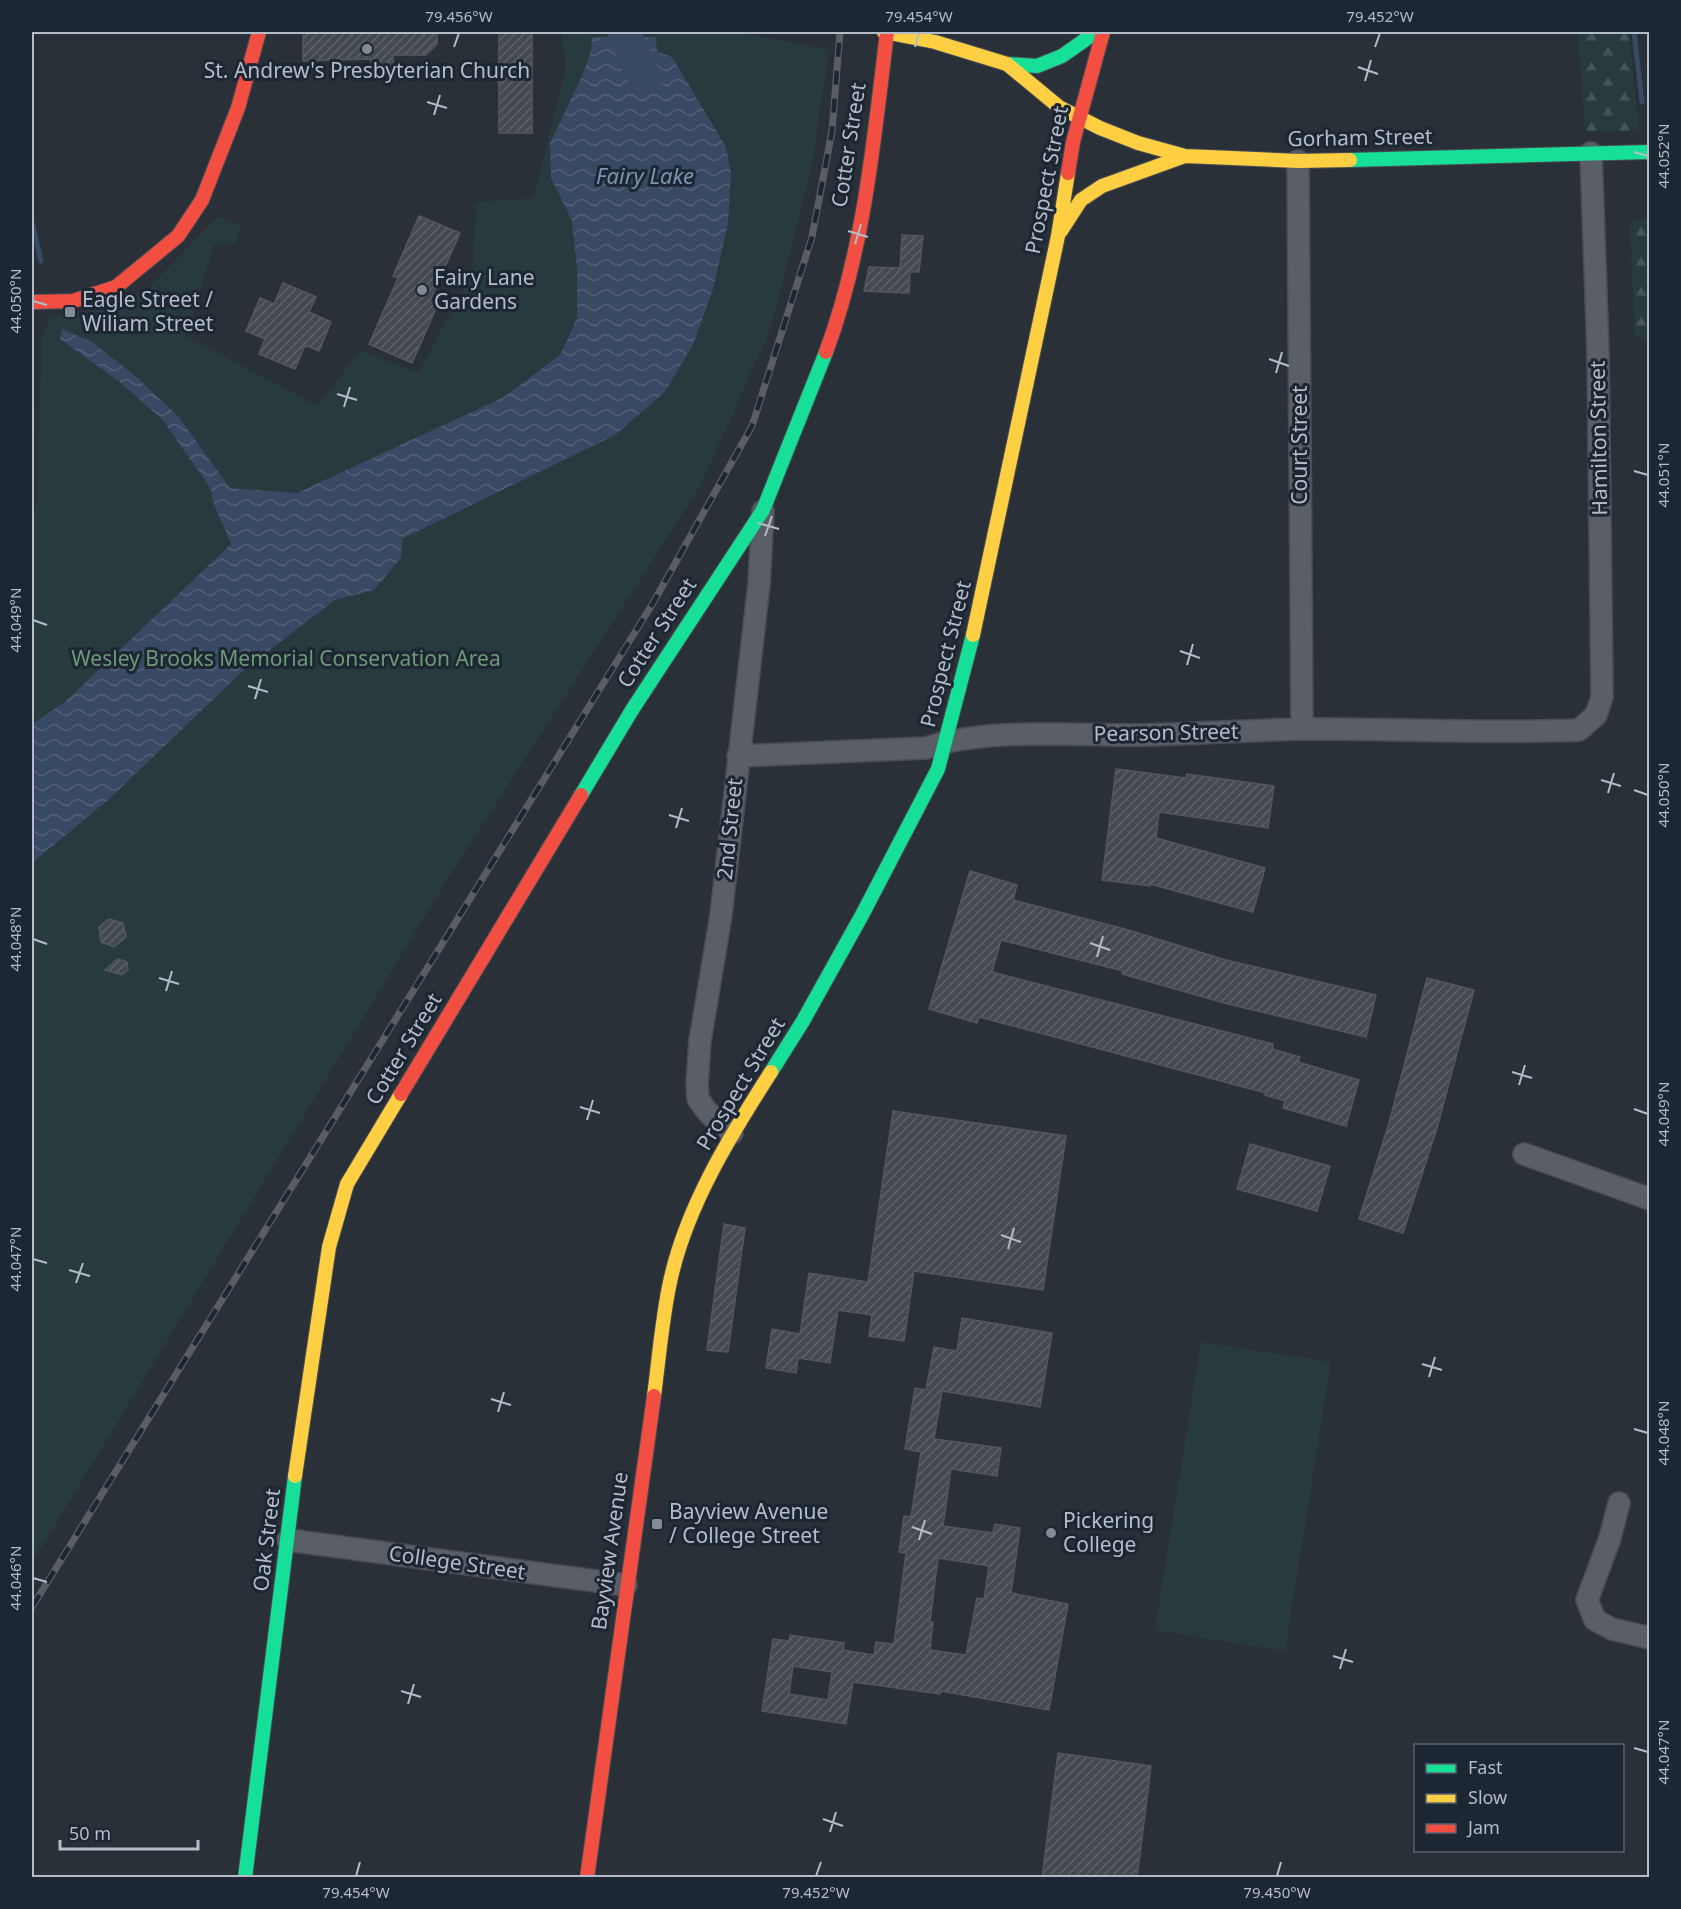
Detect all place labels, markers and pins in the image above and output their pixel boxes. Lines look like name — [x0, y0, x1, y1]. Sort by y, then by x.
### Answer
marker: St. Andrew's Presbyterian Church — [360, 42, 374, 56]
place label: St. Andrew's Presbyterian Church — [204, 56, 530, 84]
place label: Fairy Lane Gardens — [434, 263, 535, 315]
marker: Fairy Lane Gardens — [415, 283, 429, 297]
place label: Eagle Street / Wiliam Street — [82, 285, 214, 337]
marker: Eagle Street / Wiliam Street — [63, 305, 77, 319]
place label: Bayview Avenue / College Street — [669, 1497, 828, 1549]
place label: Pickering College — [1063, 1506, 1154, 1558]
marker: Bayview Avenue / College Street — [650, 1517, 664, 1531]
marker: Pickering College — [1044, 1526, 1058, 1540]

